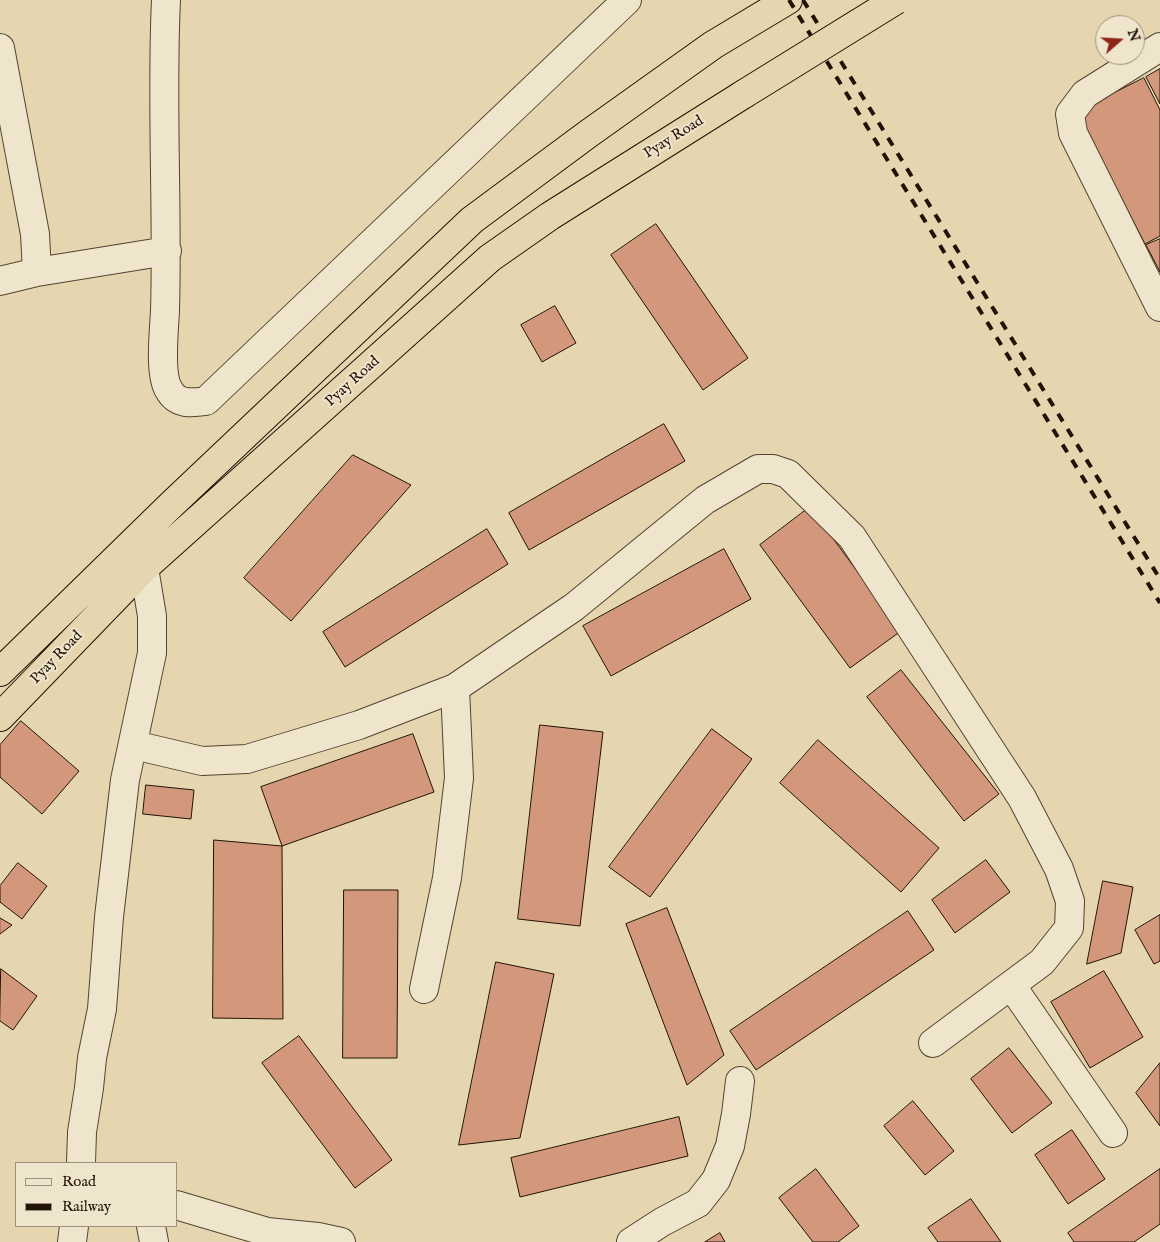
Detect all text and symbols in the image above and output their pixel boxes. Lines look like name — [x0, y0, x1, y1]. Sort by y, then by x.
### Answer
north arrow — [1095, 15, 1145, 65]
text: N — [1123, 27, 1144, 44]
street label: Pyay Road — [641, 113, 707, 163]
street label: Pyay Road — [322, 353, 384, 411]
street label: Pyay Road — [27, 628, 87, 688]
legend — [15, 1162, 178, 1227]
text: Road — [62, 1172, 96, 1191]
text: Railway — [62, 1197, 111, 1216]

